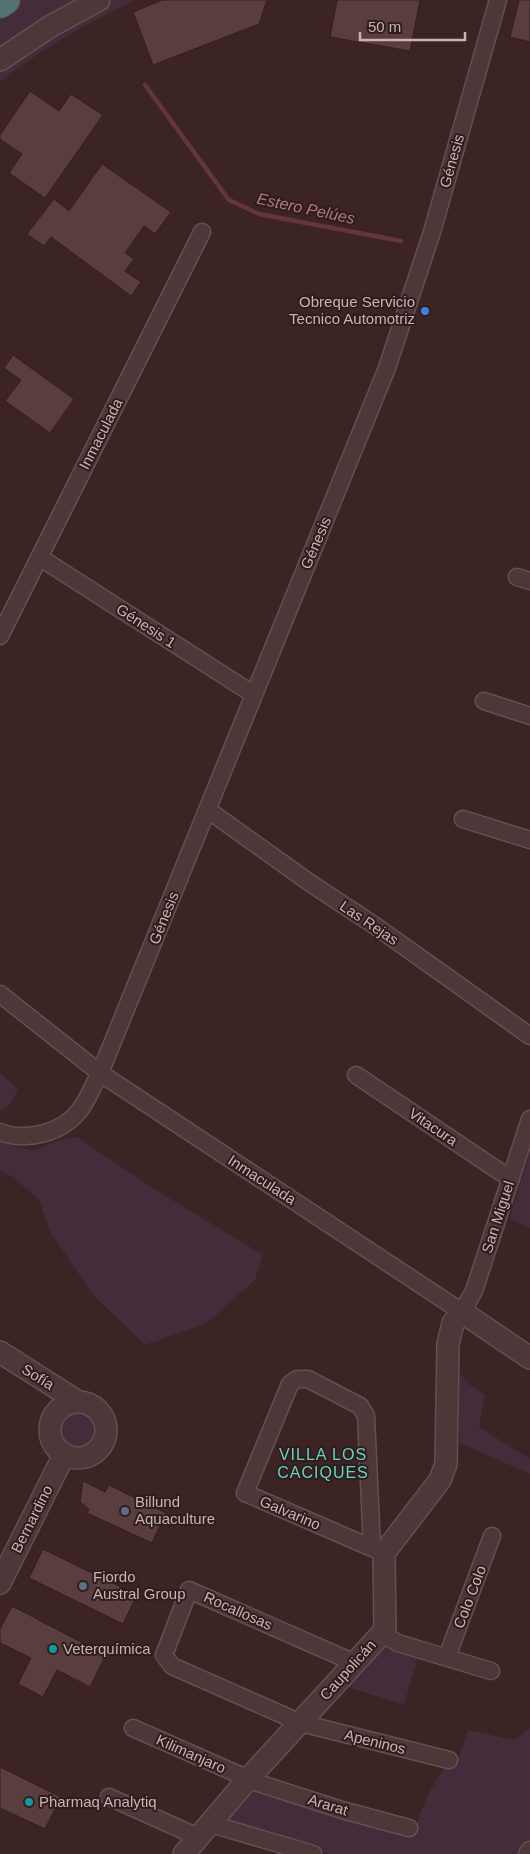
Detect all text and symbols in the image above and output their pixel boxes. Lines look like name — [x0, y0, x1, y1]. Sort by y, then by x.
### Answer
scale bar — [360, 10, 465, 42]
text: 50 m — [368, 18, 401, 35]
street label: Génesis — [436, 132, 467, 190]
water label: Estero Pelúes — [255, 190, 356, 227]
place label: Obreque Servicio Tecnico Automotriz — [289, 293, 415, 327]
marker: Obreque Servicio Tecnico Automotriz — [419, 305, 431, 317]
street label: Inmaculada — [75, 395, 126, 472]
street label: Génesis — [297, 514, 334, 571]
street label: Génesis 1 — [113, 600, 179, 651]
street label: Génesis — [145, 889, 182, 947]
street label: Las Rejas — [337, 897, 402, 948]
street label: Vitacura — [406, 1104, 461, 1149]
street label: Inmaculada — [225, 1151, 300, 1208]
street label: San Miguel — [478, 1179, 517, 1255]
street label: Sofía — [19, 1360, 58, 1393]
district label: VILLA LOS CACIQUES — [277, 1446, 369, 1481]
street label: Bernardino — [7, 1482, 56, 1555]
street label: Galvarino — [257, 1492, 323, 1533]
place label: Billund Aquaculture — [135, 1493, 215, 1527]
marker: Billund Aquaculture — [119, 1505, 131, 1517]
street label: Colo Colo — [450, 1563, 489, 1631]
place label: Fiordo Austral Group — [93, 1568, 186, 1602]
marker: Fiordo Austral Group — [77, 1580, 89, 1592]
street label: Rocallosas — [201, 1588, 275, 1633]
street label: Caupolicán — [316, 1636, 379, 1703]
place label: Veterquímica — [63, 1640, 151, 1657]
marker: Veterquímica — [47, 1643, 59, 1655]
street label: Apeninos — [343, 1726, 408, 1757]
street label: Kilimanjaro — [154, 1731, 229, 1776]
street label: Ararat — [306, 1790, 351, 1819]
place label: Pharmaq Analytiq — [39, 1793, 157, 1810]
marker: Pharmaq Analytiq — [23, 1796, 35, 1808]

